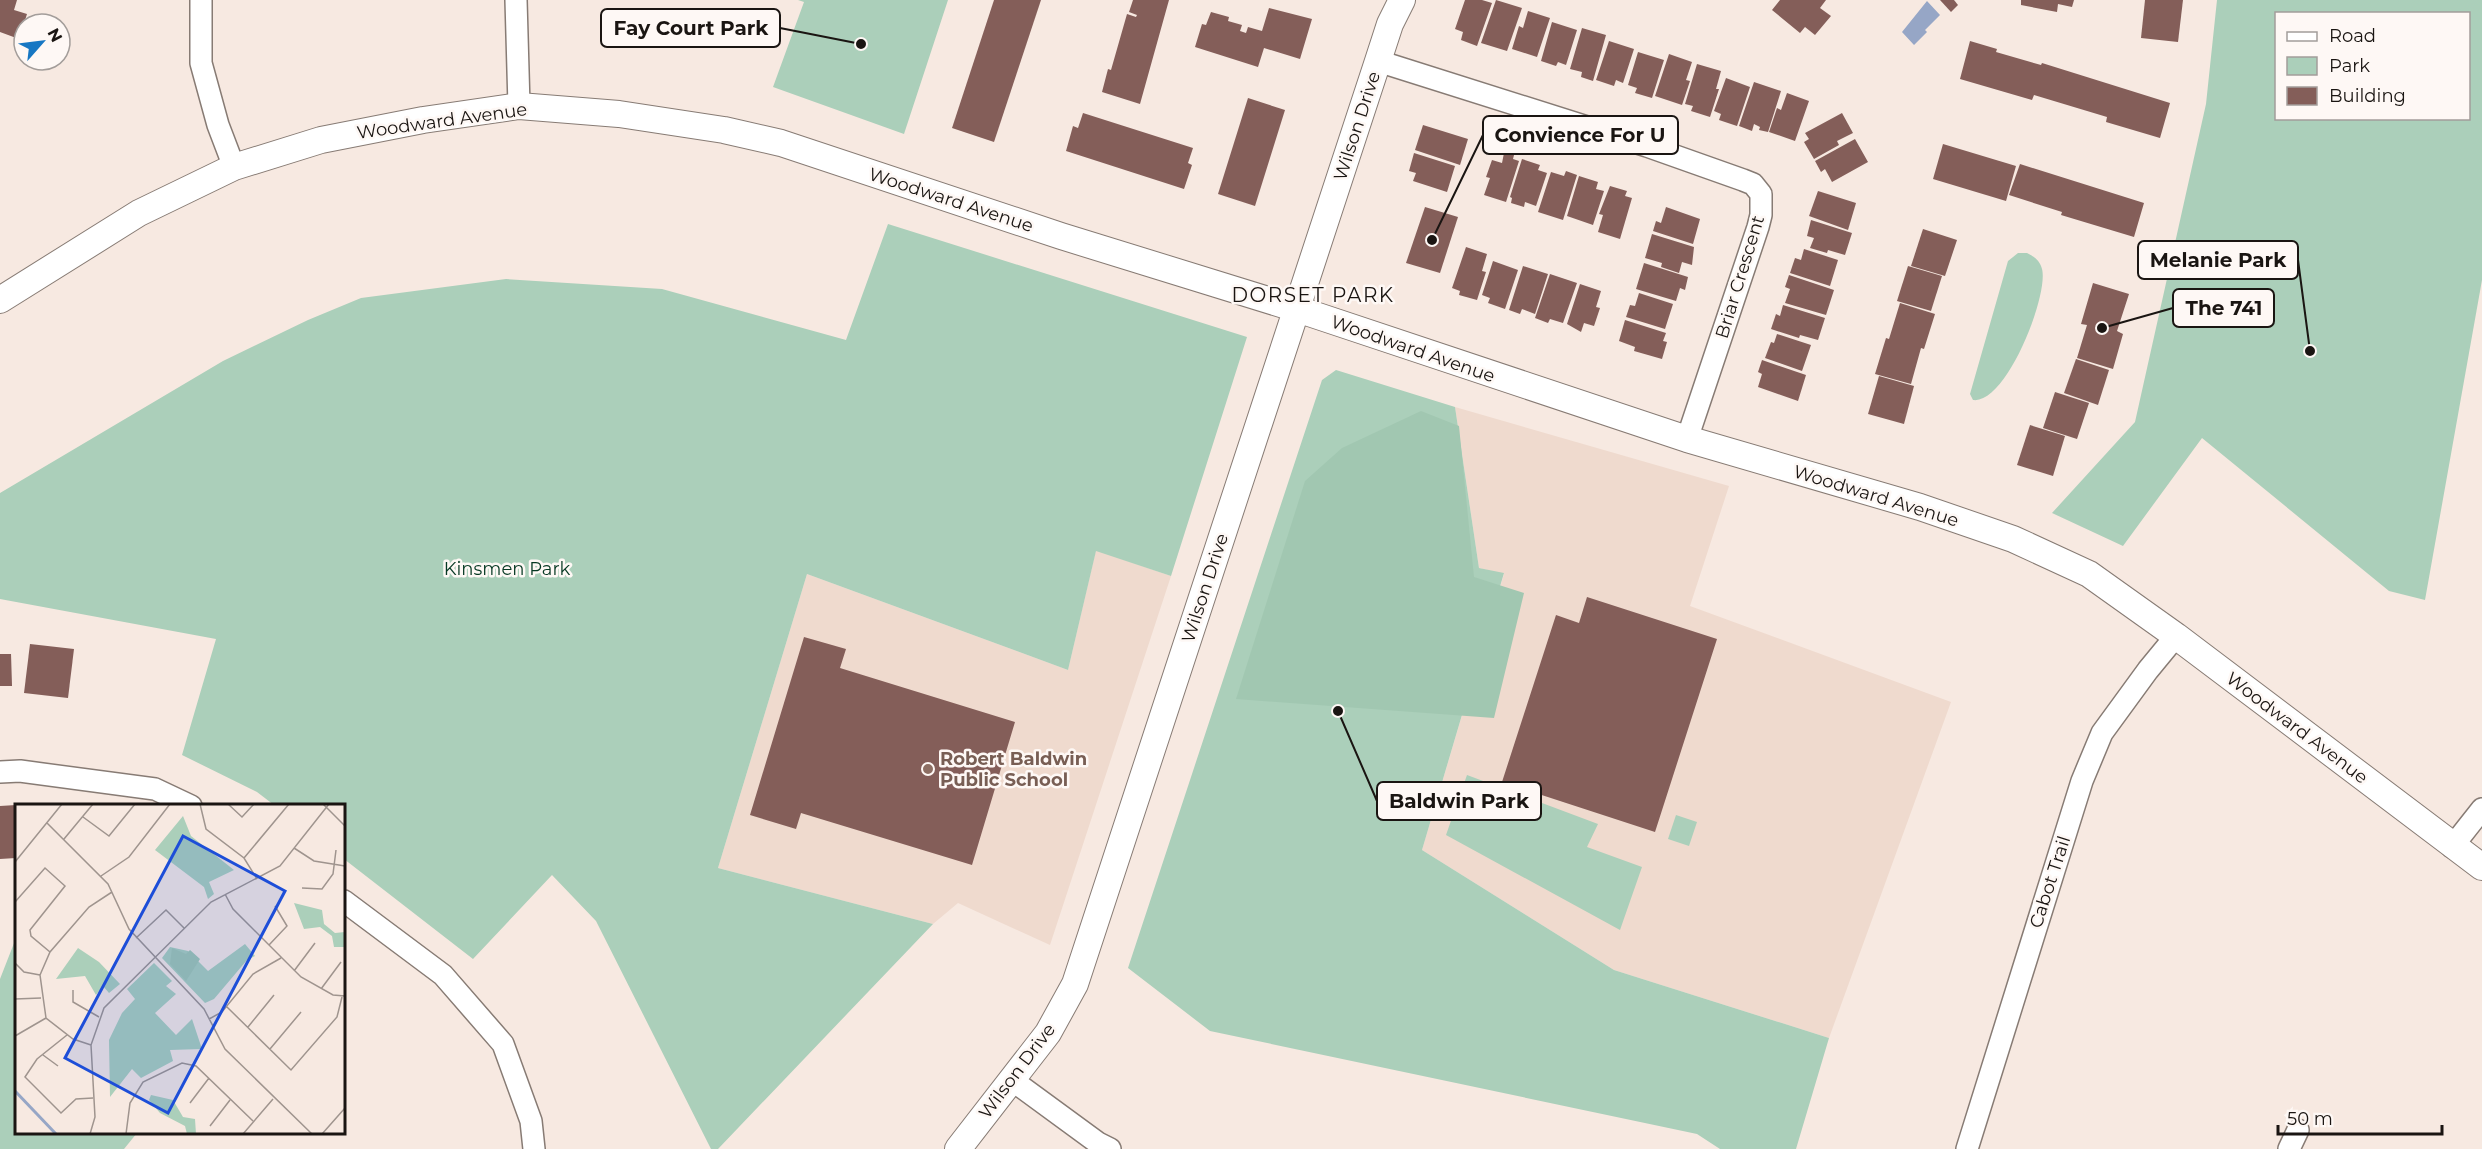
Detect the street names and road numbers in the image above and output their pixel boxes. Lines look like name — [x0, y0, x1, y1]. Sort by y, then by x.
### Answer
street label: Wilson Drive — [1329, 69, 1385, 183]
street label: Woodward Avenue — [355, 98, 529, 144]
street label: Woodward Avenue — [866, 163, 1036, 237]
street label: Briar Crescent — [1711, 213, 1769, 341]
street label: Woodward Avenue — [1328, 311, 1498, 387]
street label: Woodward Avenue — [1791, 460, 1961, 532]
street label: Wilson Drive — [1177, 531, 1233, 645]
street label: Woodward Avenue — [2222, 668, 2372, 789]
street label: Cabot Trail — [2025, 833, 2075, 931]
street label: Wilson Drive — [974, 1019, 1060, 1123]

